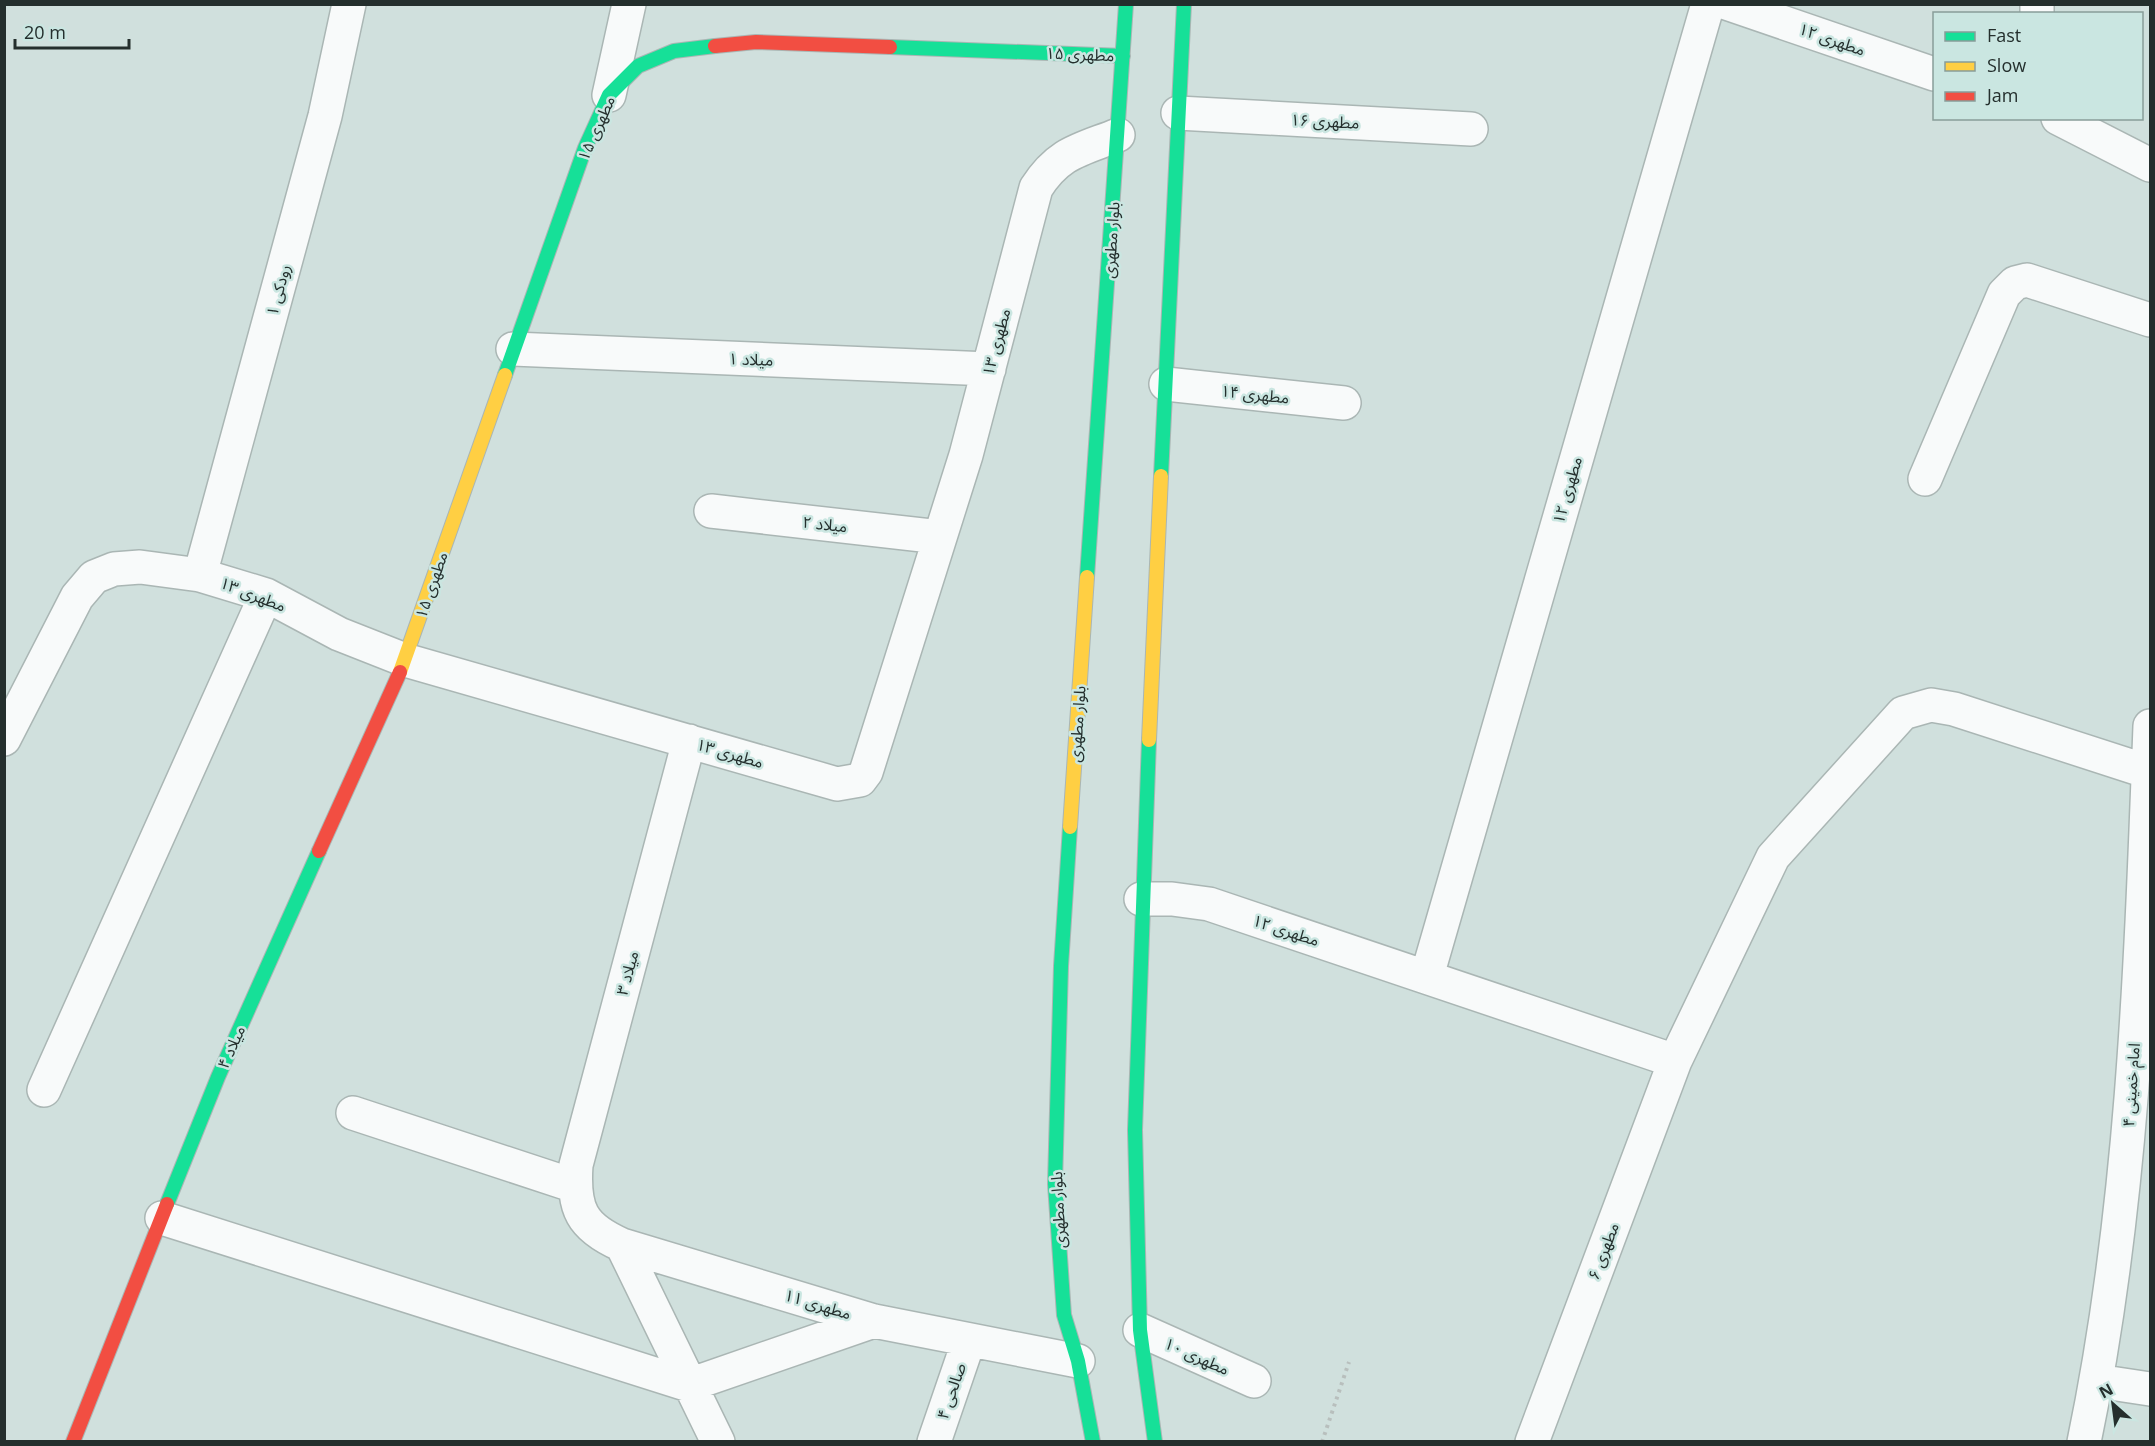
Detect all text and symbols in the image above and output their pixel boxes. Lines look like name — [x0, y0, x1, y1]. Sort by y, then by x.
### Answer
scale bar — [15, 12, 129, 50]
legend — [1933, 12, 2143, 120]
street label: مطهری ۱۲ — [1796, 17, 1868, 61]
text: 20 m — [24, 20, 66, 44]
text: Fast — [1987, 23, 2021, 47]
street label: مطهری ۱۵ — [1045, 42, 1115, 66]
text: Slow — [1987, 53, 2026, 77]
text: Jam — [1985, 83, 2019, 107]
street label: مطهری ۱۵ — [572, 92, 620, 164]
street label: مطهری ۱۶ — [1290, 108, 1360, 134]
street label: بلوار مطهری — [1097, 201, 1125, 279]
street label: رودکی ۱ — [261, 262, 295, 318]
street label: مطهری ۱۳ — [976, 306, 1016, 378]
street label: میلاد ۱ — [728, 347, 774, 371]
street label: مطهری ۱۴ — [1220, 379, 1290, 409]
street label: مطهری ۱۲ — [1547, 454, 1587, 526]
street label: میلاد ۲ — [802, 511, 848, 537]
street label: مطهری ۱۵ — [409, 549, 453, 621]
street label: مطهری ۱۳ — [217, 571, 289, 617]
street label: بلوار مطهری — [1063, 685, 1091, 763]
street label: مطهری ۱۳ — [694, 733, 766, 773]
street label: مطهری ۱۲ — [1250, 909, 1322, 951]
street label: میلاد ۳ — [611, 948, 643, 998]
street label: میلاد ۴ — [212, 1022, 250, 1072]
street label: امام خمینی ۴ — [2117, 1042, 2147, 1128]
street label: بلوار مطهری — [1045, 1171, 1071, 1249]
street label: مطهری ۶ — [1582, 1219, 1624, 1283]
street label: مطهری ۱۱ — [782, 1283, 854, 1325]
street label: مطهری ۱۰ — [1161, 1332, 1233, 1380]
street label: صالحی ۴ — [931, 1360, 971, 1422]
north arrow — [2083, 1374, 2143, 1434]
text: N — [2095, 1378, 2117, 1404]

